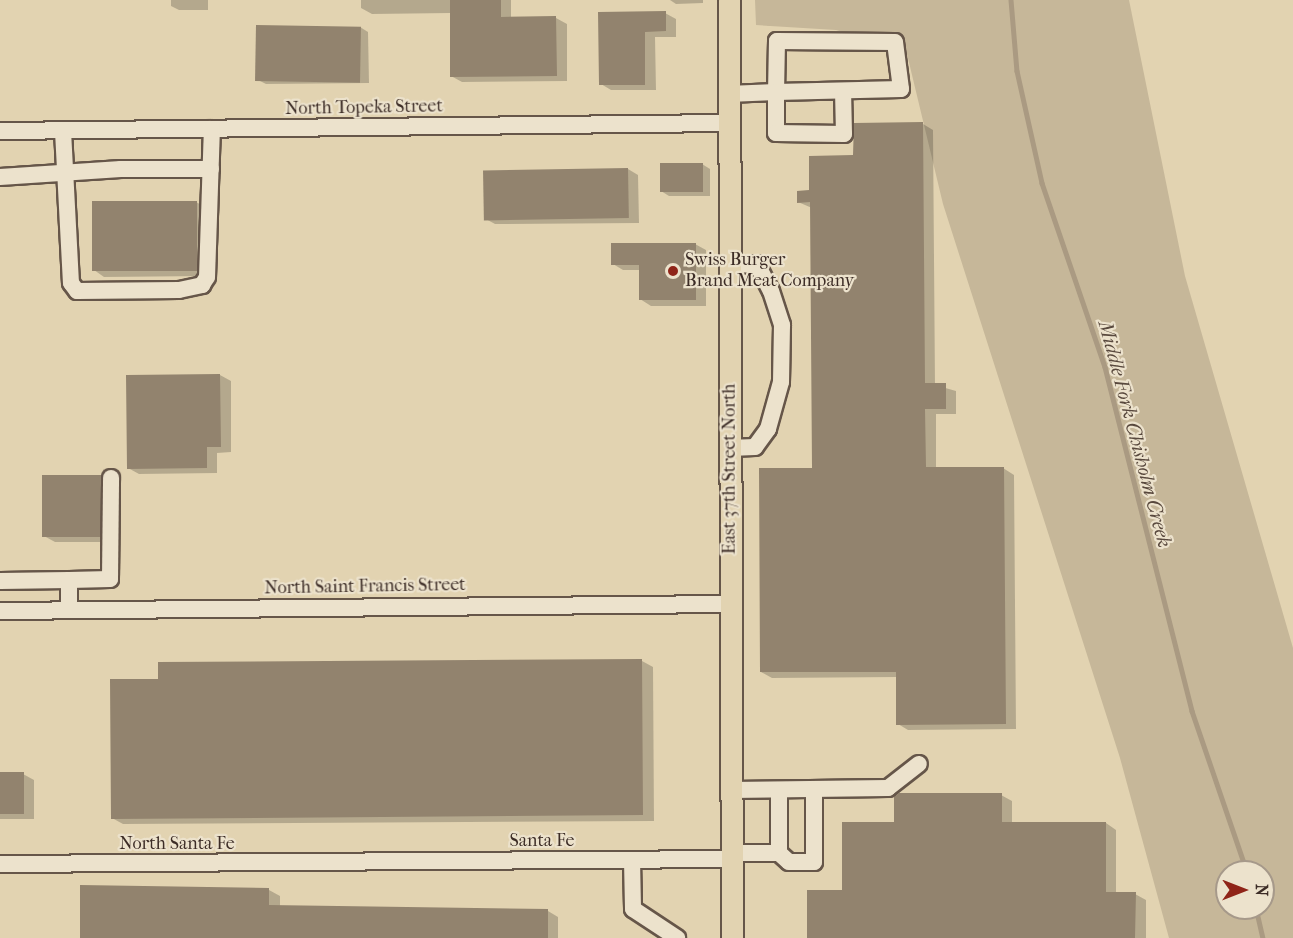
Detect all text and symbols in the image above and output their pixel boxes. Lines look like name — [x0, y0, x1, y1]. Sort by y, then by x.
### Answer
street label: North Topeka Street — [285, 96, 443, 120]
place label: Swiss Burger Brand Meat Company — [685, 250, 854, 292]
marker: Swiss Burger Brand Meat Company — [666, 264, 680, 278]
water label: Middle Fork Chisholm Creek — [1093, 318, 1177, 550]
street label: East 37th Street North — [719, 384, 741, 554]
street label: North Saint Francis Street — [264, 574, 466, 600]
street label: Santa Fe — [509, 830, 575, 852]
street label: North Santa Fe — [119, 833, 235, 855]
north arrow — [1215, 860, 1275, 920]
text: N — [1252, 884, 1271, 896]

